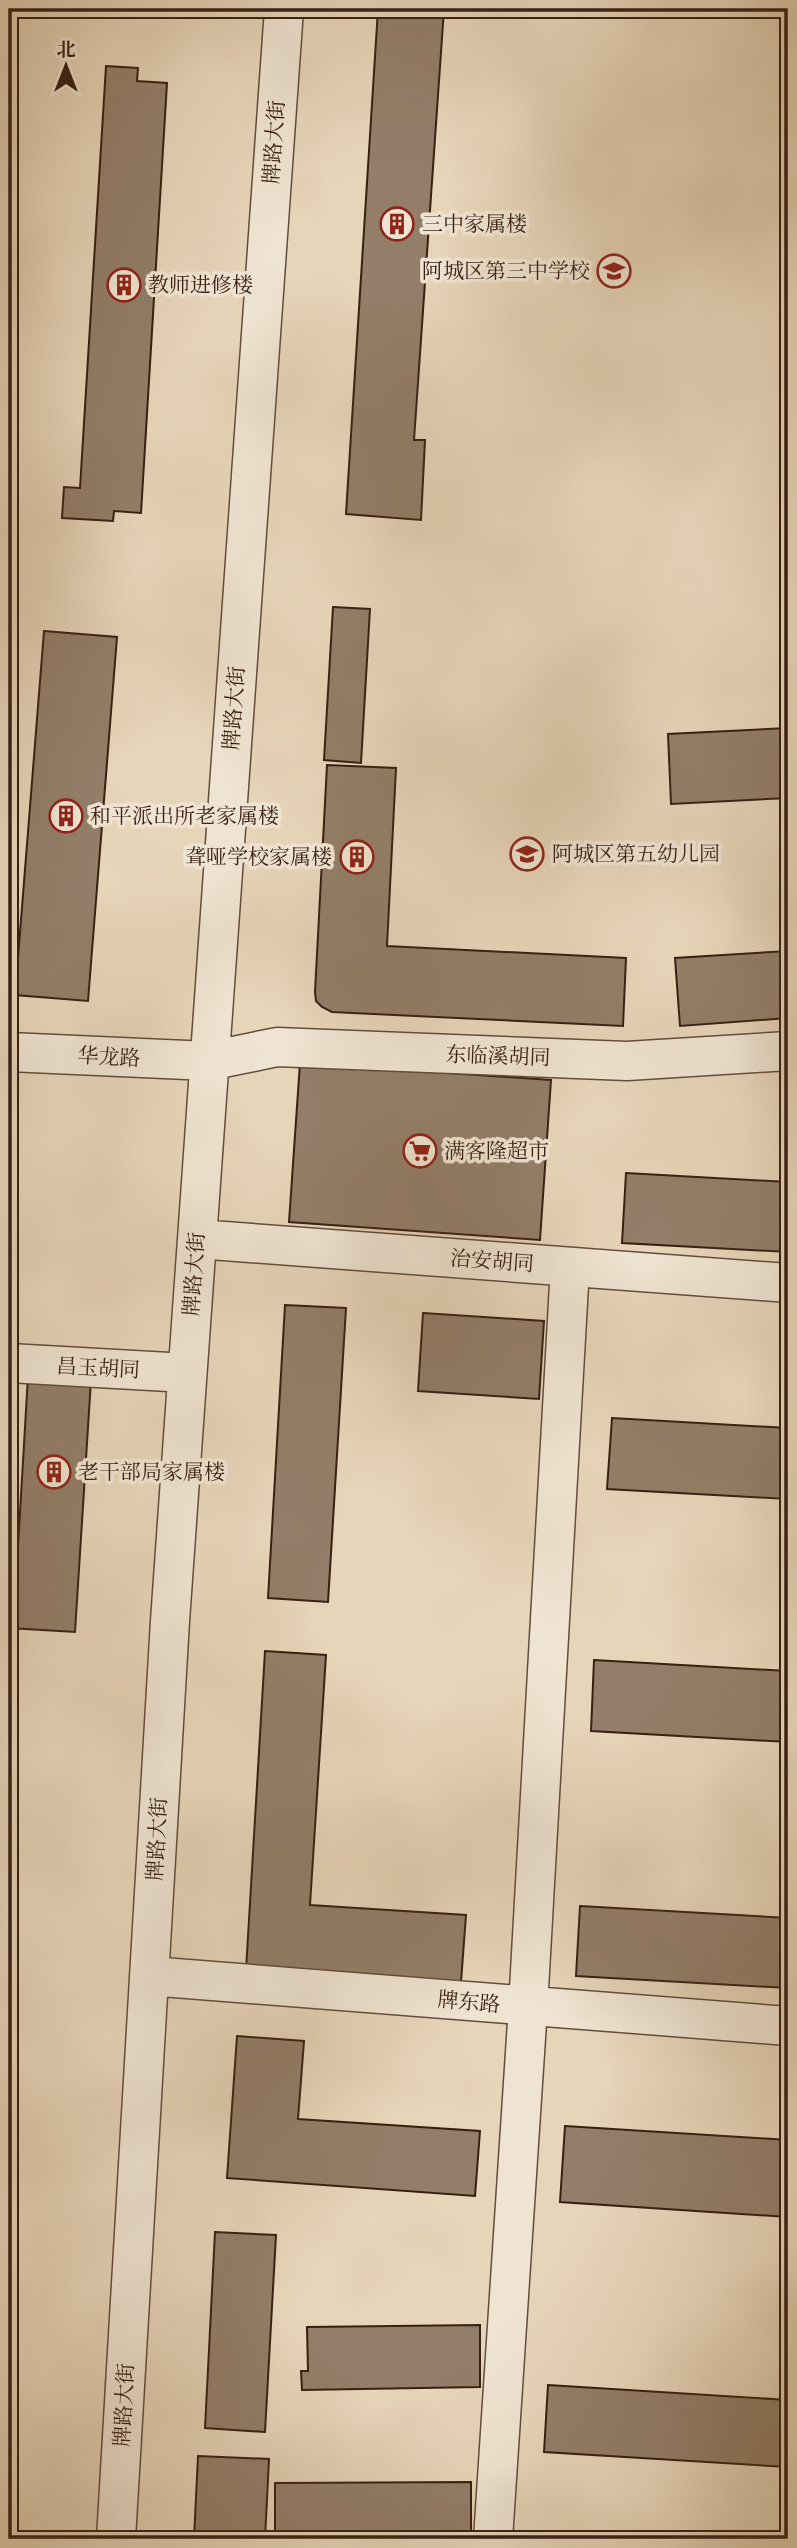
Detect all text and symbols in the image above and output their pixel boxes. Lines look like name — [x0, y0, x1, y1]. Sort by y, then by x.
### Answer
north arrow — [32, 32, 102, 102]
text: 北 — [56, 38, 76, 62]
street label: 牌路大街 — [259, 99, 291, 185]
building icon: 三中家属楼 — [378, 205, 416, 243]
place label: 三中家属楼 — [422, 212, 527, 238]
school or university icon: 阿城区第三中学校 — [595, 252, 633, 290]
place label: 阿城区第三中学校 — [422, 259, 590, 285]
building icon: 教师进修楼 — [105, 266, 143, 304]
place label: 教师进修楼 — [148, 273, 253, 299]
street label: 牌路大街 — [219, 665, 251, 751]
building icon: 和平派出所老家属楼 — [47, 797, 85, 835]
place label: 和平派出所老家属楼 — [90, 804, 279, 830]
school or university icon: 阿城区第五幼儿园 — [508, 835, 546, 873]
building icon: 聋哑学校家属楼 — [338, 838, 376, 876]
place label: 阿城区第五幼儿园 — [552, 842, 720, 868]
place label: 聋哑学校家属楼 — [185, 845, 332, 871]
street label: 东临溪胡同 — [445, 1042, 551, 1072]
street label: 华龙路 — [77, 1043, 141, 1073]
supermarket icon: 满客隆超市 — [401, 1132, 439, 1170]
place label: 满客隆超市 — [444, 1139, 549, 1165]
street label: 牌路大街 — [179, 1231, 211, 1317]
street label: 治安胡同 — [449, 1246, 535, 1278]
street label: 昌玉胡同 — [55, 1354, 141, 1384]
building icon: 老干部局家属楼 — [35, 1453, 73, 1491]
place label: 老干部局家属楼 — [78, 1460, 225, 1486]
street label: 牌路大街 — [143, 1796, 173, 1882]
street label: 牌东路 — [436, 1987, 501, 2019]
street label: 牌路大街 — [110, 2362, 140, 2448]

